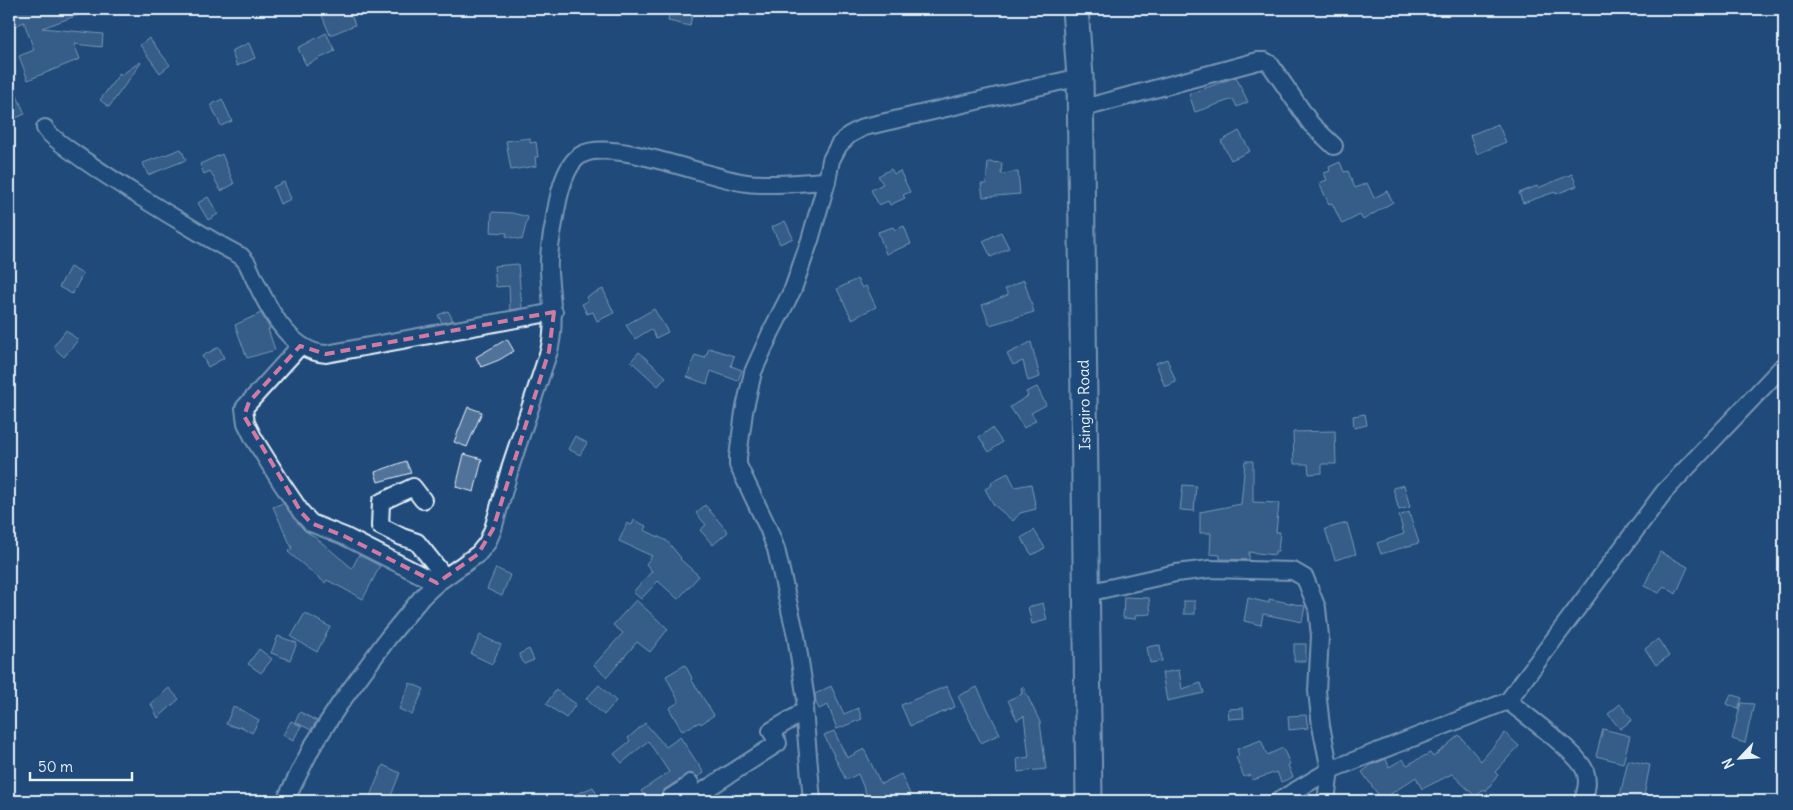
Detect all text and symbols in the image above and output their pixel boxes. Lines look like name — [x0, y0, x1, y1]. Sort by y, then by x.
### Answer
street label: Isingiro Road — [1074, 360, 1094, 450]
north arrow — [1716, 732, 1766, 782]
scale bar — [30, 750, 132, 782]
text: N — [1718, 755, 1738, 772]
text: 50 m — [38, 757, 73, 776]

